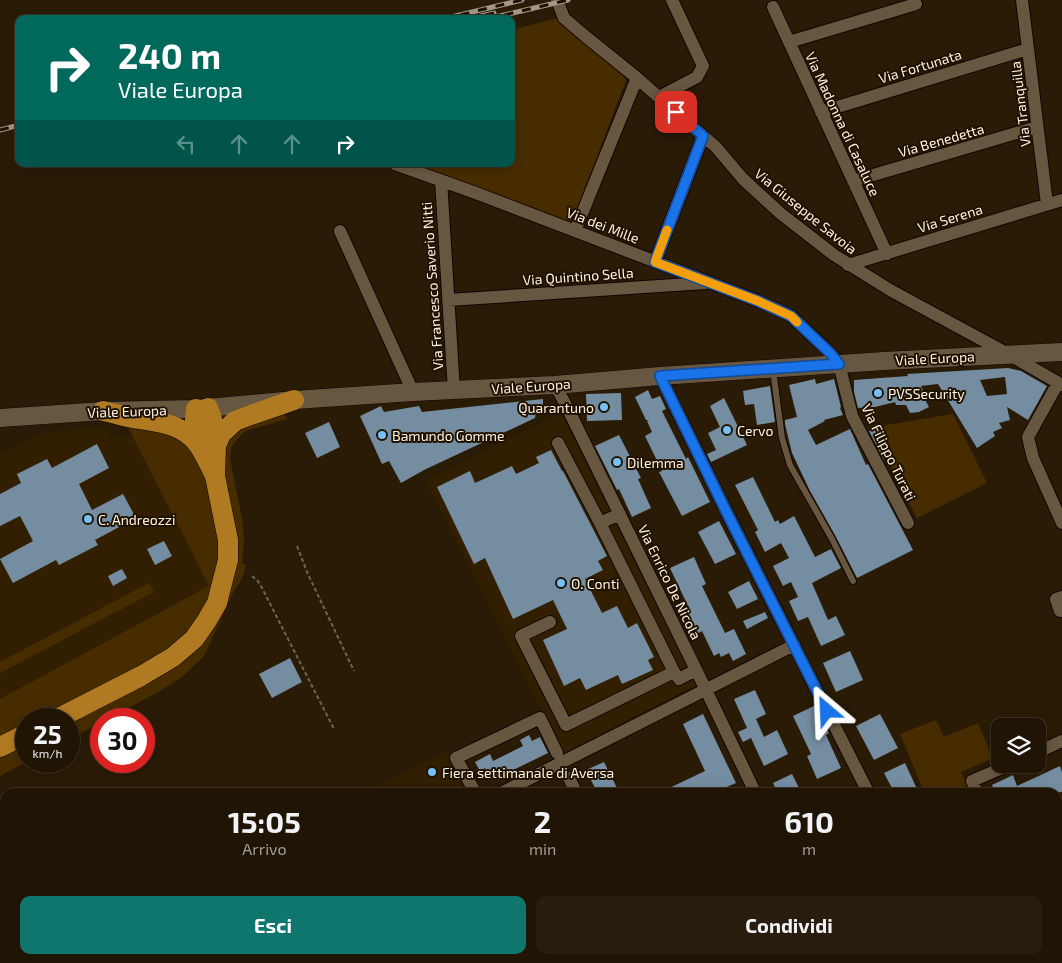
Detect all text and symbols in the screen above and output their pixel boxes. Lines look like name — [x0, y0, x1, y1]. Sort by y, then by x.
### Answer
text: 240 m — [118, 34, 221, 76]
icon: right — [35, 35, 100, 100]
street label: Via Fortunata — [876, 45, 964, 87]
street label: Via Madonna di Casaluce — [802, 49, 884, 199]
street label: Via Tranquilla — [1006, 60, 1034, 148]
text: Viale Europa — [118, 76, 243, 102]
pin — [655, 91, 697, 133]
icon: arrive — [662, 98, 690, 126]
street label: Via Benedetta — [896, 120, 986, 160]
icon: left — [172, 130, 200, 158]
icon: ahead — [225, 130, 253, 158]
icon: ahead — [278, 130, 306, 158]
icon: right — [331, 130, 359, 158]
street label: Via Giuseppe Savoia — [751, 165, 861, 257]
street label: Via Serena — [916, 200, 984, 236]
street label: Via Francesco Saverio Nitti — [418, 201, 446, 371]
street label: Via dei Mille — [564, 203, 642, 247]
street label: Via Quintino Sella — [522, 264, 634, 288]
street label: Viale Europa — [895, 347, 975, 369]
street label: Viale Europa — [491, 375, 571, 397]
place label: PVSSecurity — [888, 385, 965, 402]
marker: PVSSecurity — [872, 387, 884, 399]
place label: Quarantuno — [518, 399, 594, 416]
street label: Viale Europa — [87, 401, 167, 421]
marker: Quarantuno — [598, 401, 610, 413]
street label: Via Filippo Turati — [858, 401, 920, 503]
place label: Cervo — [737, 422, 773, 439]
marker: Cervo — [721, 424, 733, 436]
place label: Bamundo Gomme — [392, 427, 505, 444]
marker: Bamundo Gomme — [376, 429, 388, 441]
place label: Dilemma — [627, 454, 684, 471]
marker: Dilemma — [611, 456, 623, 468]
place label: C. Andreozzi — [98, 511, 175, 528]
marker: C. Andreozzi — [82, 513, 94, 525]
street label: Via Enrico De Nicola — [635, 522, 705, 642]
place label: O. Conti — [571, 575, 620, 592]
marker: O. Conti — [555, 577, 567, 589]
position arrow — [800, 684, 852, 736]
speed limit sign: 30 — [90, 708, 155, 773]
map controls — [991, 718, 1046, 773]
button: layers — [991, 718, 1046, 773]
text: 25 — [33, 719, 62, 749]
text: km/h — [33, 746, 62, 760]
place label: Fiera settimanale di Aversa — [442, 764, 614, 781]
marker: Fiera settimanale di Aversa — [426, 766, 438, 778]
text: 15:05 — [228, 803, 301, 839]
text: 2 — [534, 803, 551, 839]
text: 610 — [784, 803, 834, 839]
text: Arrivo — [242, 839, 287, 858]
text: min — [529, 839, 556, 858]
text: m — [802, 839, 816, 858]
button: Esci — [20, 896, 526, 954]
button: Condividi — [536, 896, 1042, 954]

